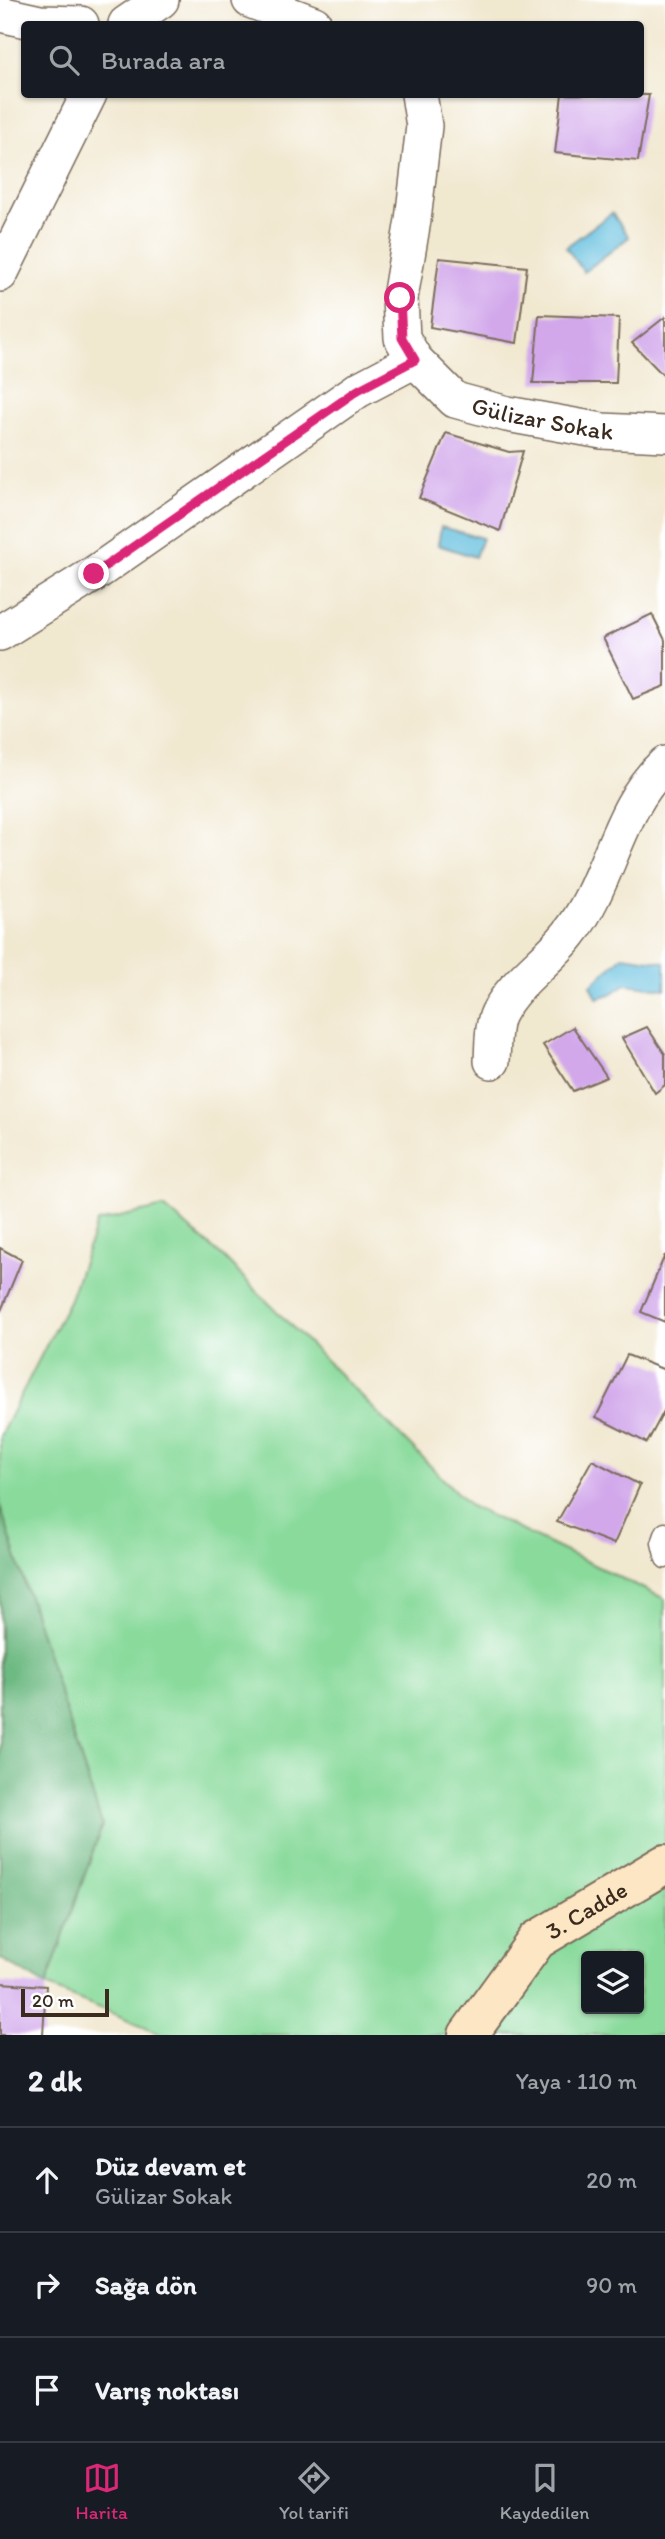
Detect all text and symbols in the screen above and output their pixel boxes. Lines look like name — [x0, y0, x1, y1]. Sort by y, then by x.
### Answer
search box — [21, 21, 644, 98]
icon: search — [45, 41, 83, 79]
text: Burada ara — [101, 44, 225, 76]
route start — [384, 282, 415, 313]
street label: Gülizar Sokak — [469, 390, 614, 446]
route end — [78, 558, 109, 589]
street label: 3. Cadde — [540, 1875, 632, 1946]
map controls — [581, 1951, 644, 2014]
button: layers — [581, 1951, 644, 2014]
scale bar — [21, 1986, 108, 2018]
text: 20 m — [32, 1989, 74, 2012]
text: 2 dk — [28, 2062, 82, 2099]
text: Yaya · 110 m — [516, 2067, 637, 2095]
text: Düz devam et — [95, 2150, 246, 2182]
icon: ahead — [28, 2161, 66, 2199]
text: 20 m — [586, 2166, 637, 2194]
text: Gülizar Sokak — [95, 2182, 232, 2210]
icon: right — [28, 2266, 66, 2304]
text: Sağa dön — [95, 2269, 197, 2301]
text: 90 m — [586, 2271, 637, 2299]
icon: arrive — [28, 2371, 66, 2409]
text: Varış noktası — [95, 2374, 239, 2406]
tab: Harita — [76, 2459, 128, 2524]
tab: Yol tarifi — [279, 2459, 349, 2524]
tab: Kaydedilen — [500, 2459, 589, 2524]

